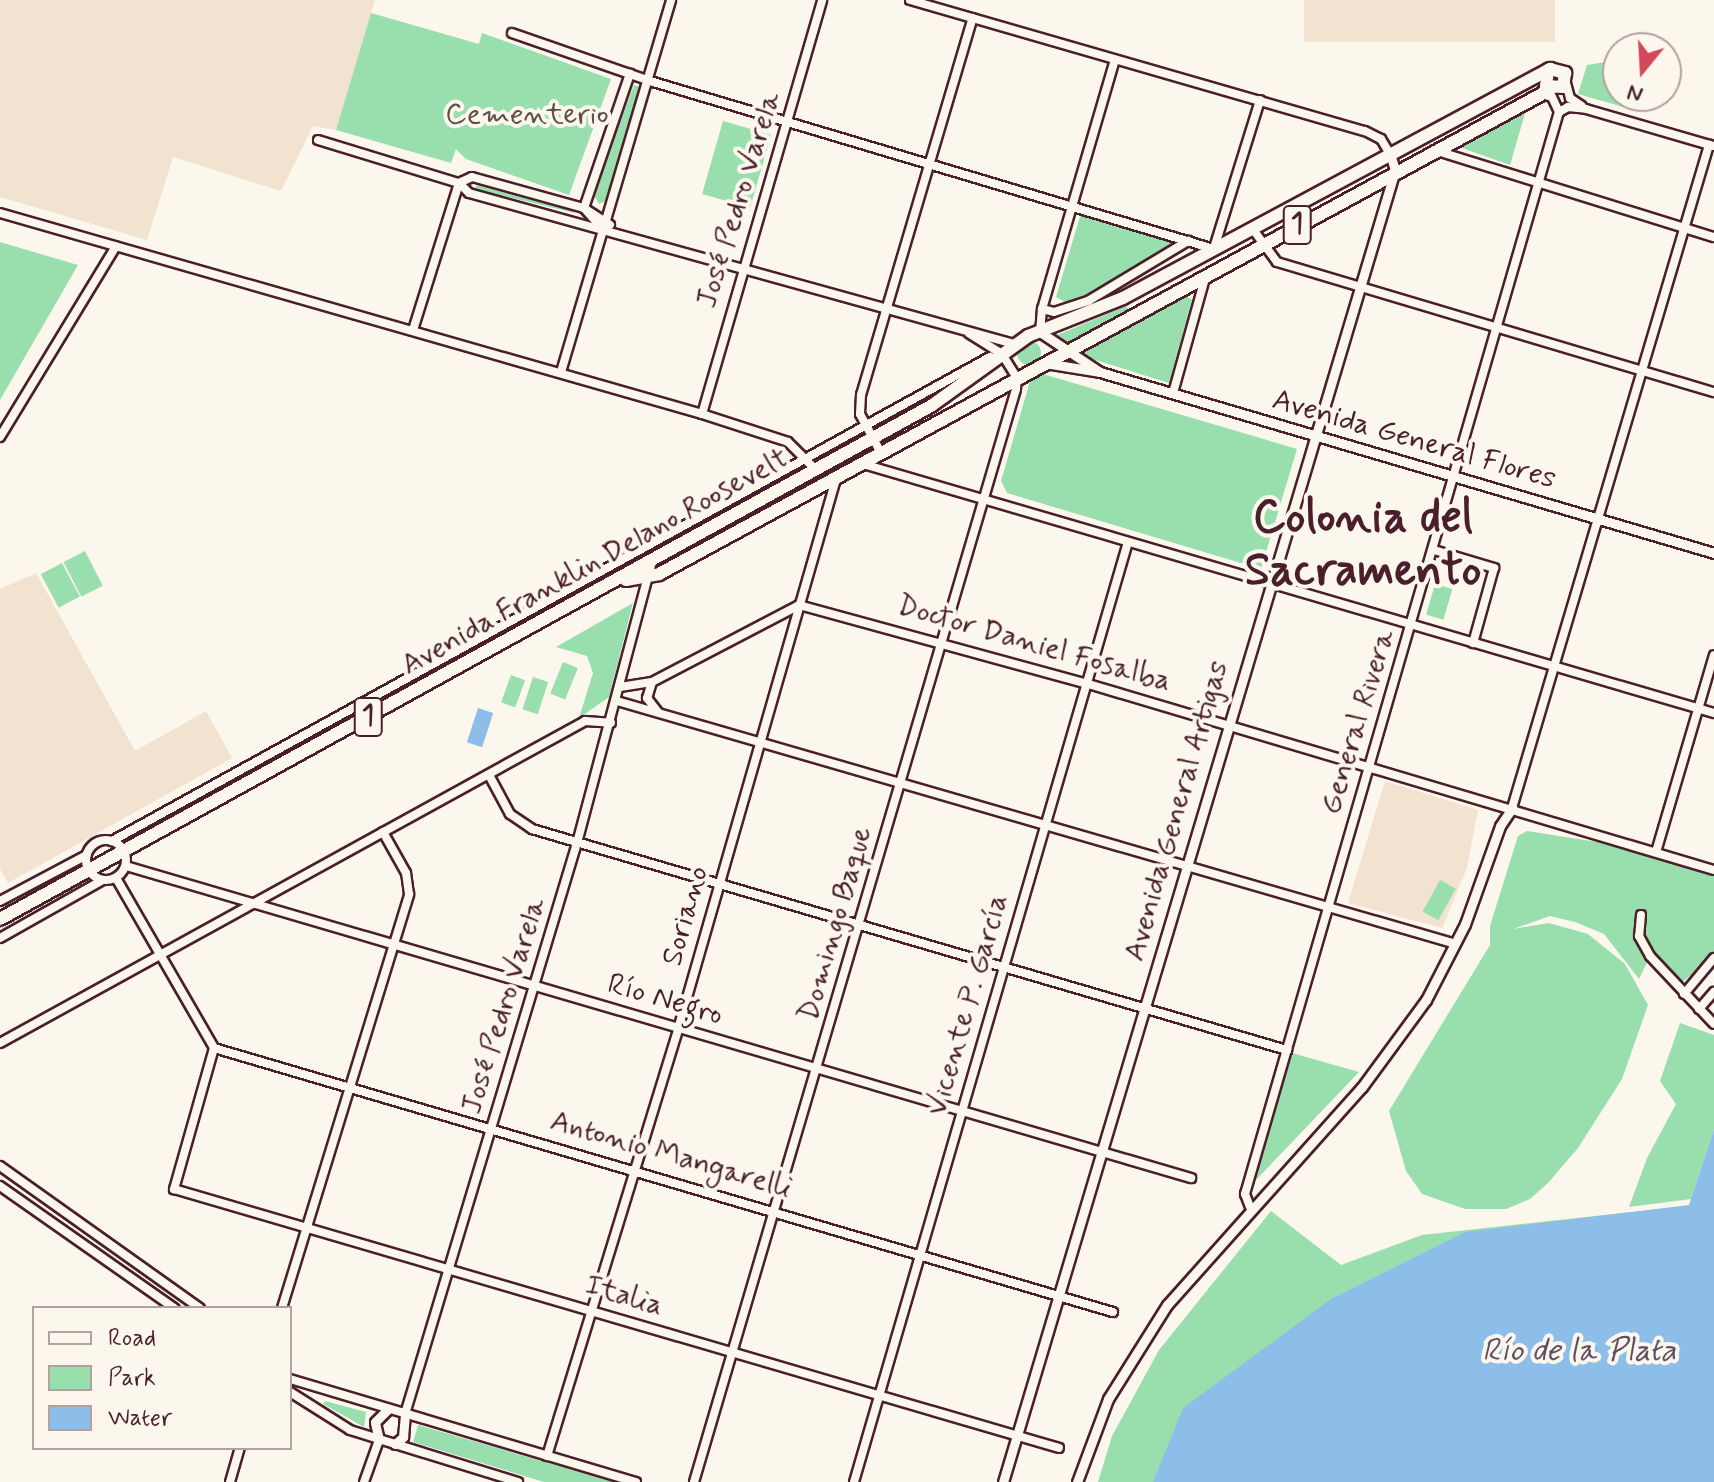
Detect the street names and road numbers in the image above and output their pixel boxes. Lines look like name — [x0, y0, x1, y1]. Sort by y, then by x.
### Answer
street label: José Pedro Varela — [689, 88, 789, 312]
road number: 1 — [1281, 201, 1313, 249]
street label: Avenida General Flores — [1266, 382, 1562, 498]
street label: Avenida Franklin Delano Roosevelt — [392, 438, 798, 686]
street label: Doctor Daniel Fosalba — [898, 589, 1170, 699]
street label: General Rivera — [1312, 623, 1404, 821]
street label: Avenida General Artigas — [1116, 655, 1238, 967]
road number: 1 — [352, 693, 384, 741]
street label: Domingo Baque — [791, 823, 881, 1025]
street label: Soriano — [655, 862, 717, 970]
street label: Vicente P. García — [919, 890, 1017, 1120]
street label: José Pedro Varela — [454, 894, 554, 1118]
street label: Río Negro — [603, 966, 727, 1034]
street label: Antonio Mangarelli — [548, 1104, 794, 1206]
street label: Italia — [581, 1267, 667, 1325]

